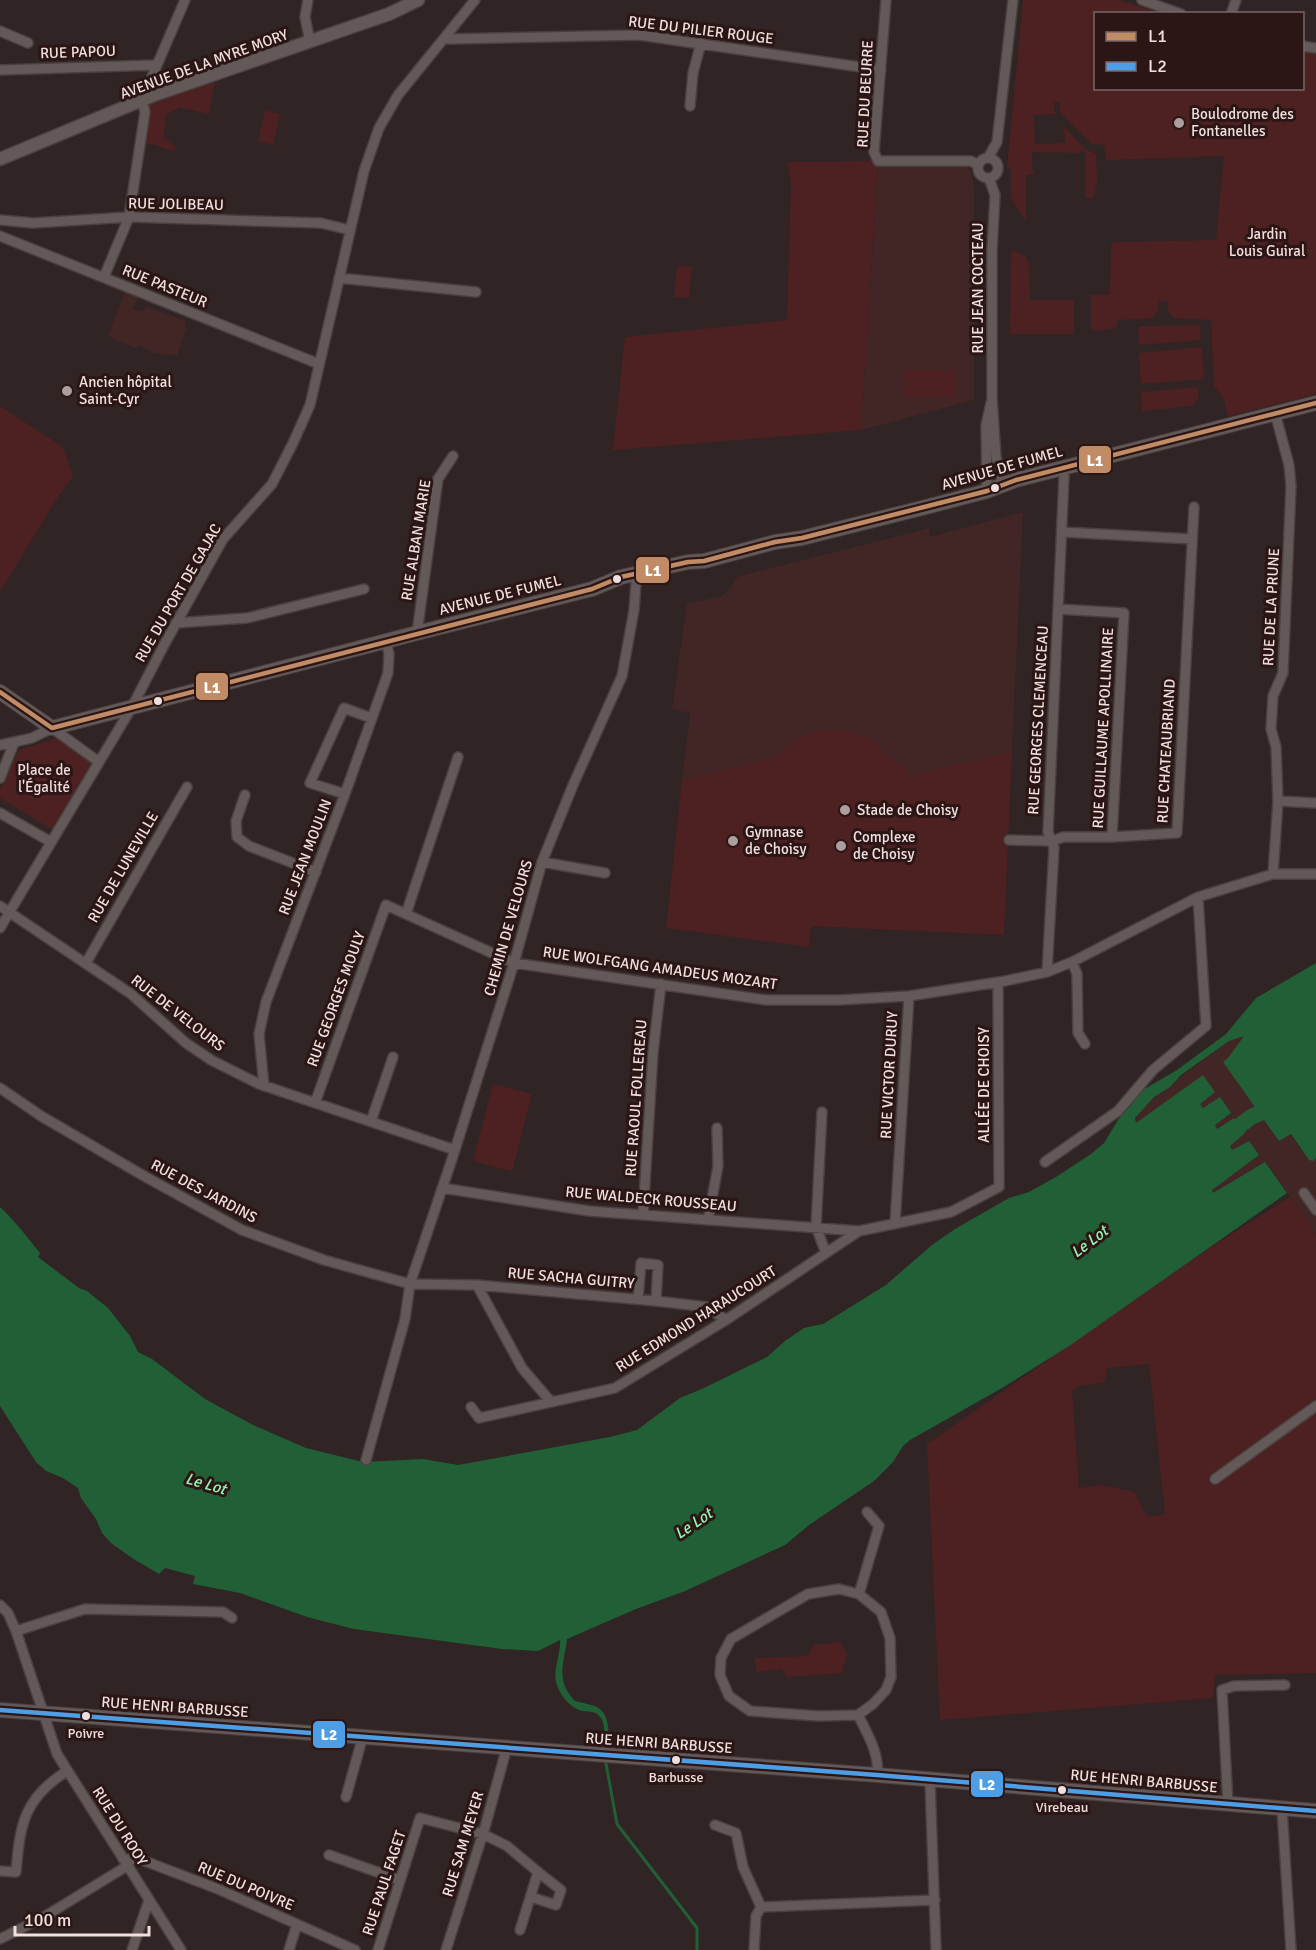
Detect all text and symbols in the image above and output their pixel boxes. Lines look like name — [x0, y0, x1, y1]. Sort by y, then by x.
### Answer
street label: RUE DU PILIER ROUGE — [627, 12, 775, 48]
legend — [1094, 12, 1304, 90]
street label: AVENUE DE LA MYRE MORY — [118, 25, 291, 103]
text: L1 — [1148, 25, 1167, 47]
street label: RUE DU BEURRE — [853, 40, 877, 148]
street label: RUE PAPOU — [40, 42, 116, 62]
text: L2 — [1148, 55, 1167, 77]
place label: Boulodrome des Fontanelles — [1191, 105, 1294, 140]
marker: Boulodrome des Fontanelles — [1172, 116, 1186, 130]
street label: RUE JOLIBEAU — [128, 194, 224, 214]
street label: RUE JEAN COCTEAU — [969, 222, 987, 354]
park label: Jardin Louis Guiral — [1229, 225, 1305, 260]
street label: RUE PASTEUR — [120, 261, 210, 311]
place label: Ancien hôpital Saint-Cyr — [79, 373, 172, 408]
marker: Ancien hôpital Saint-Cyr — [60, 384, 74, 398]
street label: AVENUE DE FUMEL — [939, 442, 1065, 494]
line badge: L1 — [1078, 445, 1112, 474]
text: L1 — [1087, 451, 1104, 471]
street label: RUE ALBAN MARIE — [398, 478, 434, 602]
unlabelled marker — [989, 482, 1001, 494]
street label: RUE DU PORT DE GAJAC — [131, 521, 225, 665]
street label: RUE DE LA PRUNE — [1259, 547, 1283, 667]
line badge: L1 — [635, 556, 670, 584]
text: L1 — [645, 561, 662, 581]
street label: AVENUE DE FUMEL — [437, 571, 563, 619]
unlabelled marker — [611, 573, 623, 585]
street label: RUE GEORGES CLEMENCEAU — [1024, 625, 1052, 815]
street label: RUE GUILLAUME APOLLINAIRE — [1089, 627, 1117, 829]
line badge: L1 — [195, 672, 229, 701]
text: L1 — [204, 678, 221, 698]
street label: RUE CHATEAUBRIAND — [1153, 678, 1179, 824]
unlabelled marker — [152, 695, 164, 707]
park label: Place de l'Égalité — [17, 761, 71, 796]
street label: RUE JEAN MOULIN — [275, 796, 335, 918]
place label: Stade de Choisy — [857, 801, 958, 819]
marker: Stade de Choisy — [838, 803, 852, 817]
street label: RUE DE LUNEVILLE — [84, 808, 162, 926]
place label: Gymnase de Choisy — [745, 823, 806, 858]
place label: Complexe de Choisy — [853, 828, 916, 863]
marker: Gymnase de Choisy — [726, 834, 740, 848]
marker: Complexe de Choisy — [834, 839, 848, 853]
street label: CHEMIN DE VELOURS — [480, 858, 536, 998]
street label: RUE GEORGES MOULY — [303, 928, 369, 1069]
street label: RUE WOLFGANG AMADEUS MOZART — [542, 943, 779, 993]
street label: RUE DE VELOURS — [128, 971, 228, 1055]
street label: RUE VICTOR DURUY — [877, 1010, 901, 1139]
street label: RUE RAOUL FOLLEREAU — [622, 1019, 650, 1177]
street label: ALLÉE DE CHOISY — [974, 1027, 993, 1143]
street label: RUE DES JARDINS — [148, 1155, 260, 1227]
street label: RUE WALDECK ROUSSEAU — [565, 1183, 737, 1215]
water label: Le Lot — [1067, 1220, 1114, 1262]
street label: RUE EDMOND HARAUCOURT — [612, 1262, 780, 1376]
street label: RUE SACHA GUITRY — [507, 1263, 636, 1293]
water label: Le Lot — [183, 1469, 231, 1500]
water label: Le Lot — [671, 1503, 718, 1544]
street label: RUE HENRI BARBUSSE — [101, 1693, 249, 1721]
marker: Poivre — [80, 1710, 92, 1722]
line badge: L2 — [312, 1720, 346, 1749]
place label: Poivre — [68, 1725, 104, 1742]
text: L2 — [321, 1725, 338, 1745]
street label: RUE HENRI BARBUSSE — [585, 1729, 733, 1757]
marker: Barbusse — [670, 1754, 682, 1766]
street label: RUE HENRI BARBUSSE — [1070, 1766, 1218, 1796]
place label: Barbusse — [648, 1769, 704, 1786]
line badge: L2 — [970, 1770, 1004, 1798]
text: L2 — [979, 1775, 996, 1795]
street label: RUE DU ROOY — [89, 1783, 152, 1869]
marker: Virebeau — [1056, 1784, 1068, 1796]
street label: RUE SAM MEYER — [438, 1789, 488, 1899]
place label: Virebeau — [1036, 1799, 1088, 1816]
street label: RUE PAUL FAGET — [359, 1828, 410, 1938]
street label: RUE DU POIVRE — [195, 1858, 297, 1914]
scale bar — [15, 1899, 148, 1937]
text: 100 m — [24, 1909, 71, 1931]

